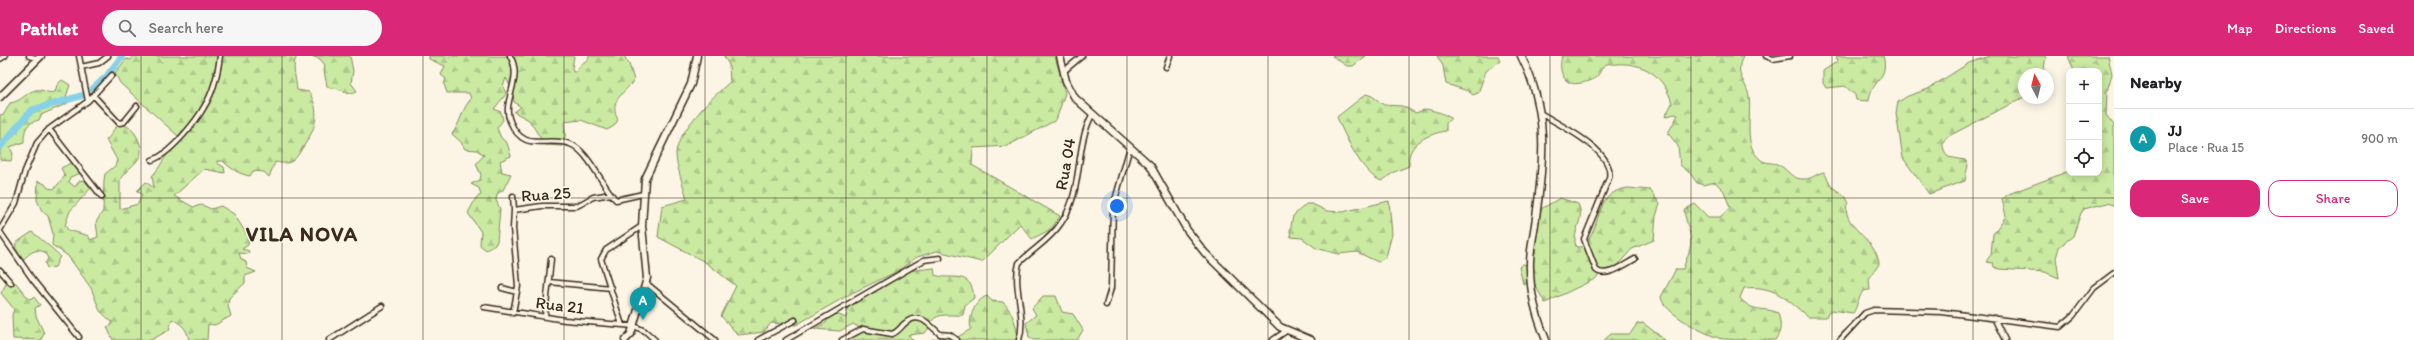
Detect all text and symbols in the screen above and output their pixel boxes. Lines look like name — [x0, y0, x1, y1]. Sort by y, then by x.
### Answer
search box — [102, 10, 382, 46]
text: Pathlet — [20, 17, 78, 40]
icon: search — [116, 17, 138, 39]
text: Search here — [148, 19, 224, 37]
text: Map — [2227, 20, 2253, 37]
text: Directions — [2275, 20, 2336, 37]
text: Saved — [2358, 20, 2394, 37]
north arrow — [2018, 68, 2054, 104]
map controls — [2066, 68, 2102, 176]
button: + — [2066, 68, 2102, 104]
text: Nearby — [2130, 72, 2182, 92]
button: − — [2066, 104, 2102, 140]
text: JJ — [2168, 122, 2182, 140]
text: A — [2139, 131, 2147, 146]
text: 900 m — [2361, 131, 2398, 146]
street label: Rua 04 — [1051, 136, 1079, 192]
button: locate — [2066, 140, 2102, 176]
text: Place · Rua 15 — [2168, 140, 2244, 155]
button: Save — [2130, 180, 2260, 217]
button: Share — [2268, 180, 2398, 217]
street label: Rua 25 — [520, 182, 572, 206]
your location — [1107, 196, 1127, 216]
district label: VILA NOVA — [246, 221, 358, 246]
pin: A — [630, 287, 656, 320]
street label: Rua 21 — [535, 292, 585, 318]

